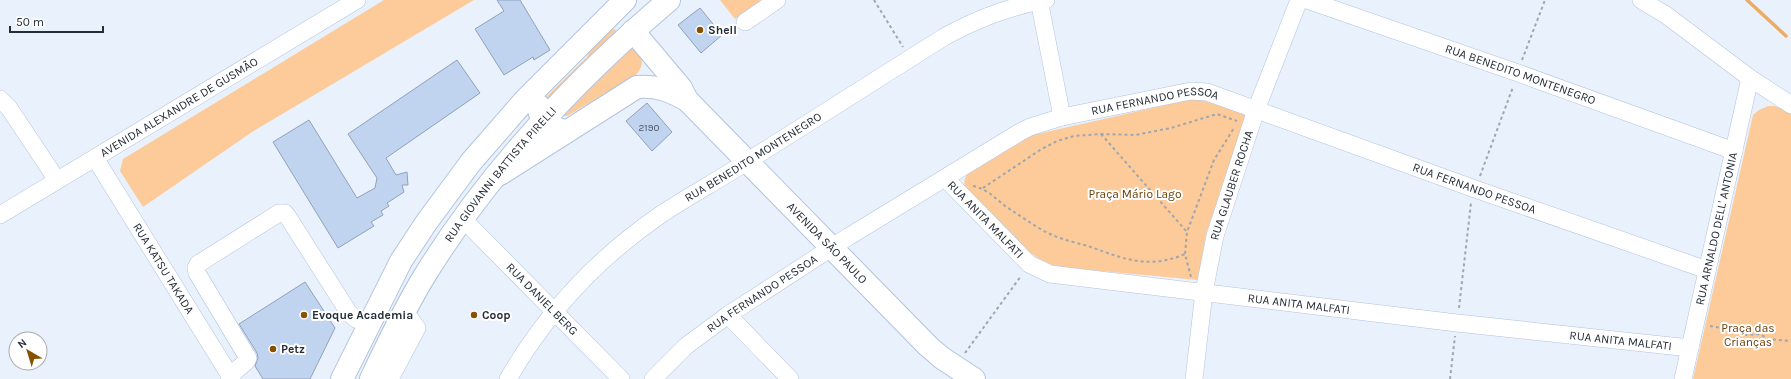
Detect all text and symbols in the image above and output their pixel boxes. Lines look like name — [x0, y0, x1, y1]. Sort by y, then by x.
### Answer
scale bar — [10, 8, 103, 34]
text: 50 m — [16, 15, 44, 29]
place label: Shell — [708, 23, 737, 37]
marker: Shell — [695, 25, 705, 35]
street label: RUA BENEDITO MONTENEGRO — [1443, 41, 1598, 108]
street label: AVENIDA ALEXANDRE DE GUSMÃO — [98, 54, 261, 160]
street label: RUA FERNANDO PESSOA — [1090, 84, 1221, 118]
street label: RUA GIOVANNI BATTISTA PIRELLI — [441, 104, 559, 245]
street label: RUA BENEDITO MONTENEGRO — [682, 109, 824, 205]
house number: 2190 — [639, 122, 659, 134]
street label: RUA GLAUBER ROCHA — [1207, 128, 1256, 241]
street label: RUA ARNALDO DELL' ANTONIA — [1693, 151, 1740, 306]
street label: RUA FERNANDO PESSOA — [1411, 160, 1538, 217]
street label: RUA ANITA MALFATI — [945, 178, 1026, 261]
park label: Praça Mário Lago — [1089, 187, 1181, 201]
street label: AVENIDA SÃO PAULO — [784, 199, 870, 287]
street label: RUA KATSU TAKADA — [130, 221, 197, 317]
street label: RUA FERNANDO PESSOA — [704, 252, 820, 335]
street label: RUA DANIEL BERG — [503, 260, 581, 338]
street label: RUA ANITA MALFATI — [1247, 291, 1351, 317]
place label: Evoque Academia — [312, 308, 413, 322]
place label: Coop — [482, 308, 511, 322]
marker: Evoque Academia — [299, 310, 309, 320]
marker: Coop — [469, 310, 479, 320]
park label: Praça das Crianças — [1721, 321, 1775, 349]
street label: RUA ANITA MALFATI — [1569, 328, 1673, 353]
north arrow — [8, 331, 48, 371]
text: N — [15, 336, 29, 351]
place label: Petz — [281, 342, 305, 356]
marker: Petz — [268, 344, 278, 354]

